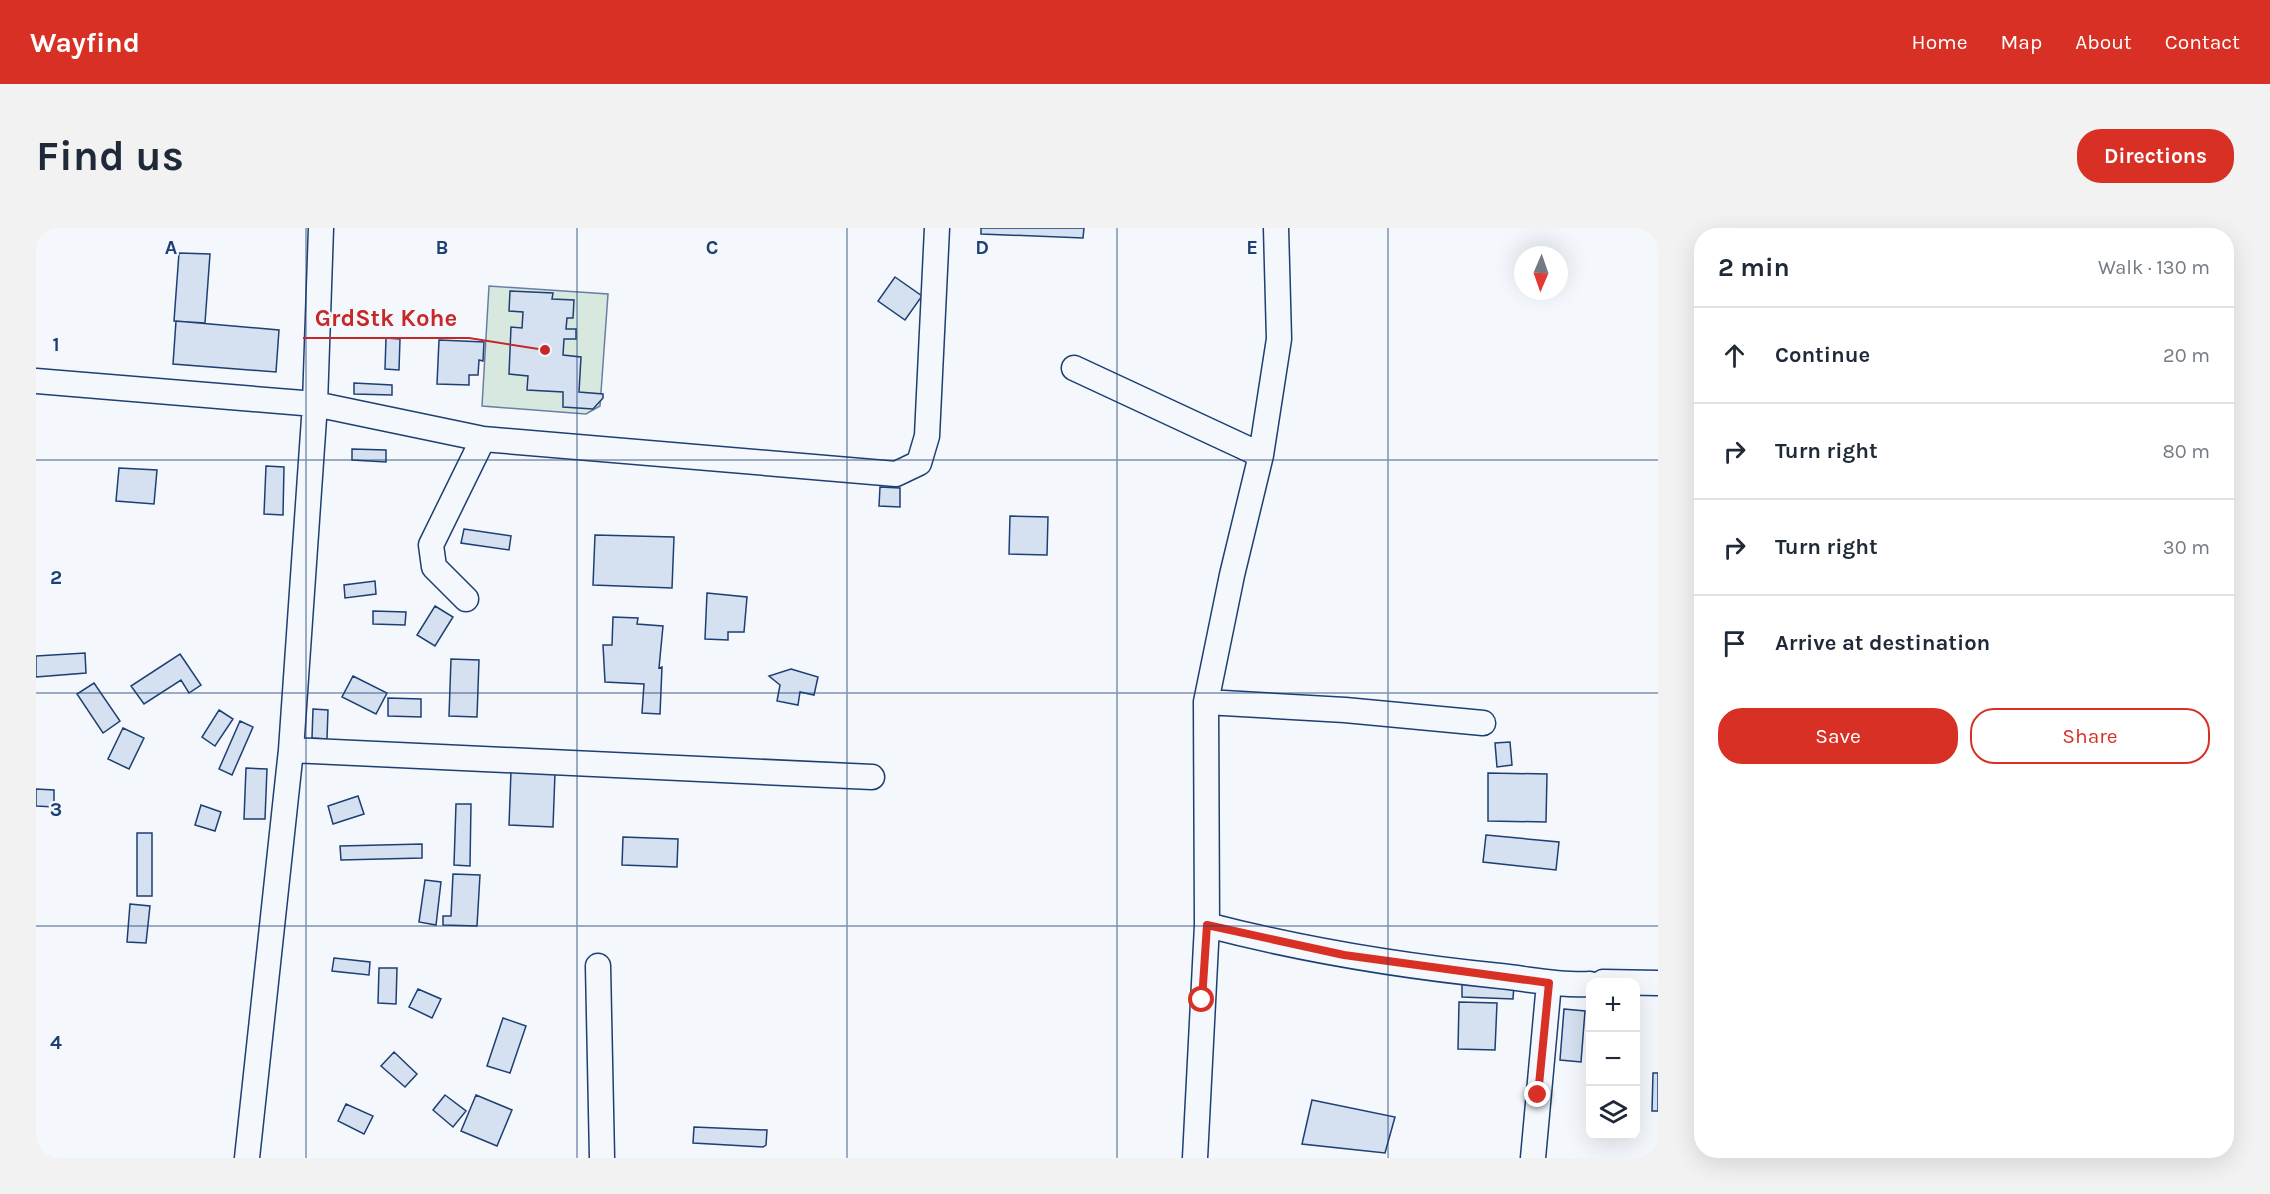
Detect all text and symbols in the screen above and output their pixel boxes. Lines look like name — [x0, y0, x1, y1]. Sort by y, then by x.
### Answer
text: Wayfind — [30, 26, 140, 59]
text: Home — [1912, 30, 1968, 54]
text: Map — [2001, 30, 2042, 54]
text: About — [2075, 30, 2132, 54]
text: Contact — [2165, 30, 2240, 54]
button: Directions — [2077, 129, 2234, 183]
text: Find us — [36, 131, 184, 181]
text: A — [165, 236, 178, 259]
text: B — [436, 236, 448, 259]
text: C — [706, 236, 718, 259]
text: D — [975, 236, 989, 259]
text: E — [1246, 236, 1258, 259]
north arrow — [1514, 246, 1568, 300]
text: 2 min — [1718, 252, 1790, 283]
text: Walk · 130 m — [2098, 256, 2210, 279]
callout: GrdStk Kohe — [303, 296, 469, 338]
text: GrdStk Kohe — [315, 304, 457, 332]
text: 1 — [52, 333, 60, 356]
icon: ahead — [1718, 339, 1751, 372]
text: Continue — [1775, 342, 1870, 368]
text: 20 m — [2163, 344, 2210, 367]
icon: right — [1718, 435, 1751, 468]
text: Turn right — [1775, 438, 1878, 464]
text: 80 m — [2162, 440, 2210, 463]
icon: right — [1718, 531, 1751, 564]
text: Turn right — [1775, 534, 1878, 560]
text: 30 m — [2163, 536, 2210, 559]
text: 2 — [50, 566, 62, 589]
icon: arrive — [1718, 627, 1751, 660]
text: Arrive at destination — [1775, 630, 1990, 656]
button: Save — [1718, 708, 1958, 764]
button: Share — [1970, 708, 2210, 764]
text: 3 — [50, 798, 62, 821]
map controls — [1586, 978, 1640, 1140]
button: + — [1586, 978, 1640, 1032]
route start — [1188, 986, 1214, 1012]
text: 4 — [50, 1031, 62, 1054]
button: − — [1586, 1032, 1640, 1086]
route end — [1524, 1081, 1550, 1107]
button: layers — [1586, 1086, 1640, 1140]

